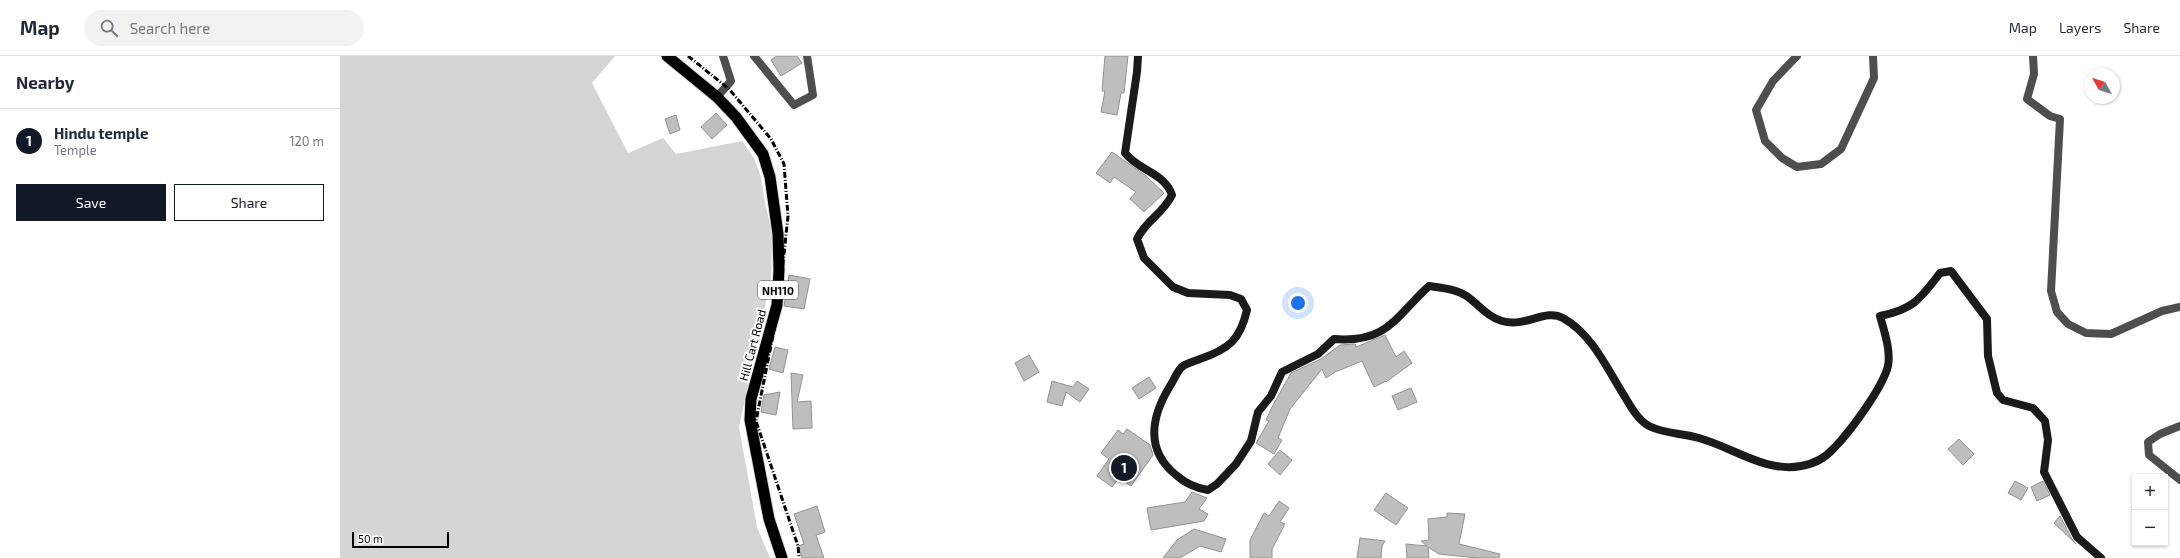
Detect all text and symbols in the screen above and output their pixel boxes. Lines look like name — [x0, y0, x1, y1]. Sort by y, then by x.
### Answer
search box — [84, 10, 364, 46]
text: Map — [20, 16, 60, 39]
icon: search — [98, 17, 120, 39]
text: Search here — [130, 19, 210, 37]
text: Map — [2009, 19, 2037, 36]
text: Layers — [2059, 19, 2101, 36]
text: Share — [2123, 19, 2160, 36]
north arrow — [2084, 68, 2120, 104]
text: Nearby — [16, 72, 74, 92]
text: Hindu temple — [54, 124, 149, 142]
text: 1 — [26, 133, 32, 149]
text: 120 m — [289, 133, 324, 149]
text: Temple — [54, 142, 97, 158]
button: Save — [16, 184, 166, 221]
button: Share — [174, 184, 324, 221]
road number: NH110 — [758, 281, 798, 299]
your location — [1288, 293, 1308, 313]
street label: Hill Cart Road — [736, 308, 768, 382]
pin: 1 — [1111, 453, 1137, 483]
map controls — [2132, 474, 2168, 546]
button: + — [2132, 474, 2168, 510]
button: − — [2132, 510, 2168, 546]
scale bar — [352, 530, 449, 549]
text: 50 m — [358, 532, 383, 545]

